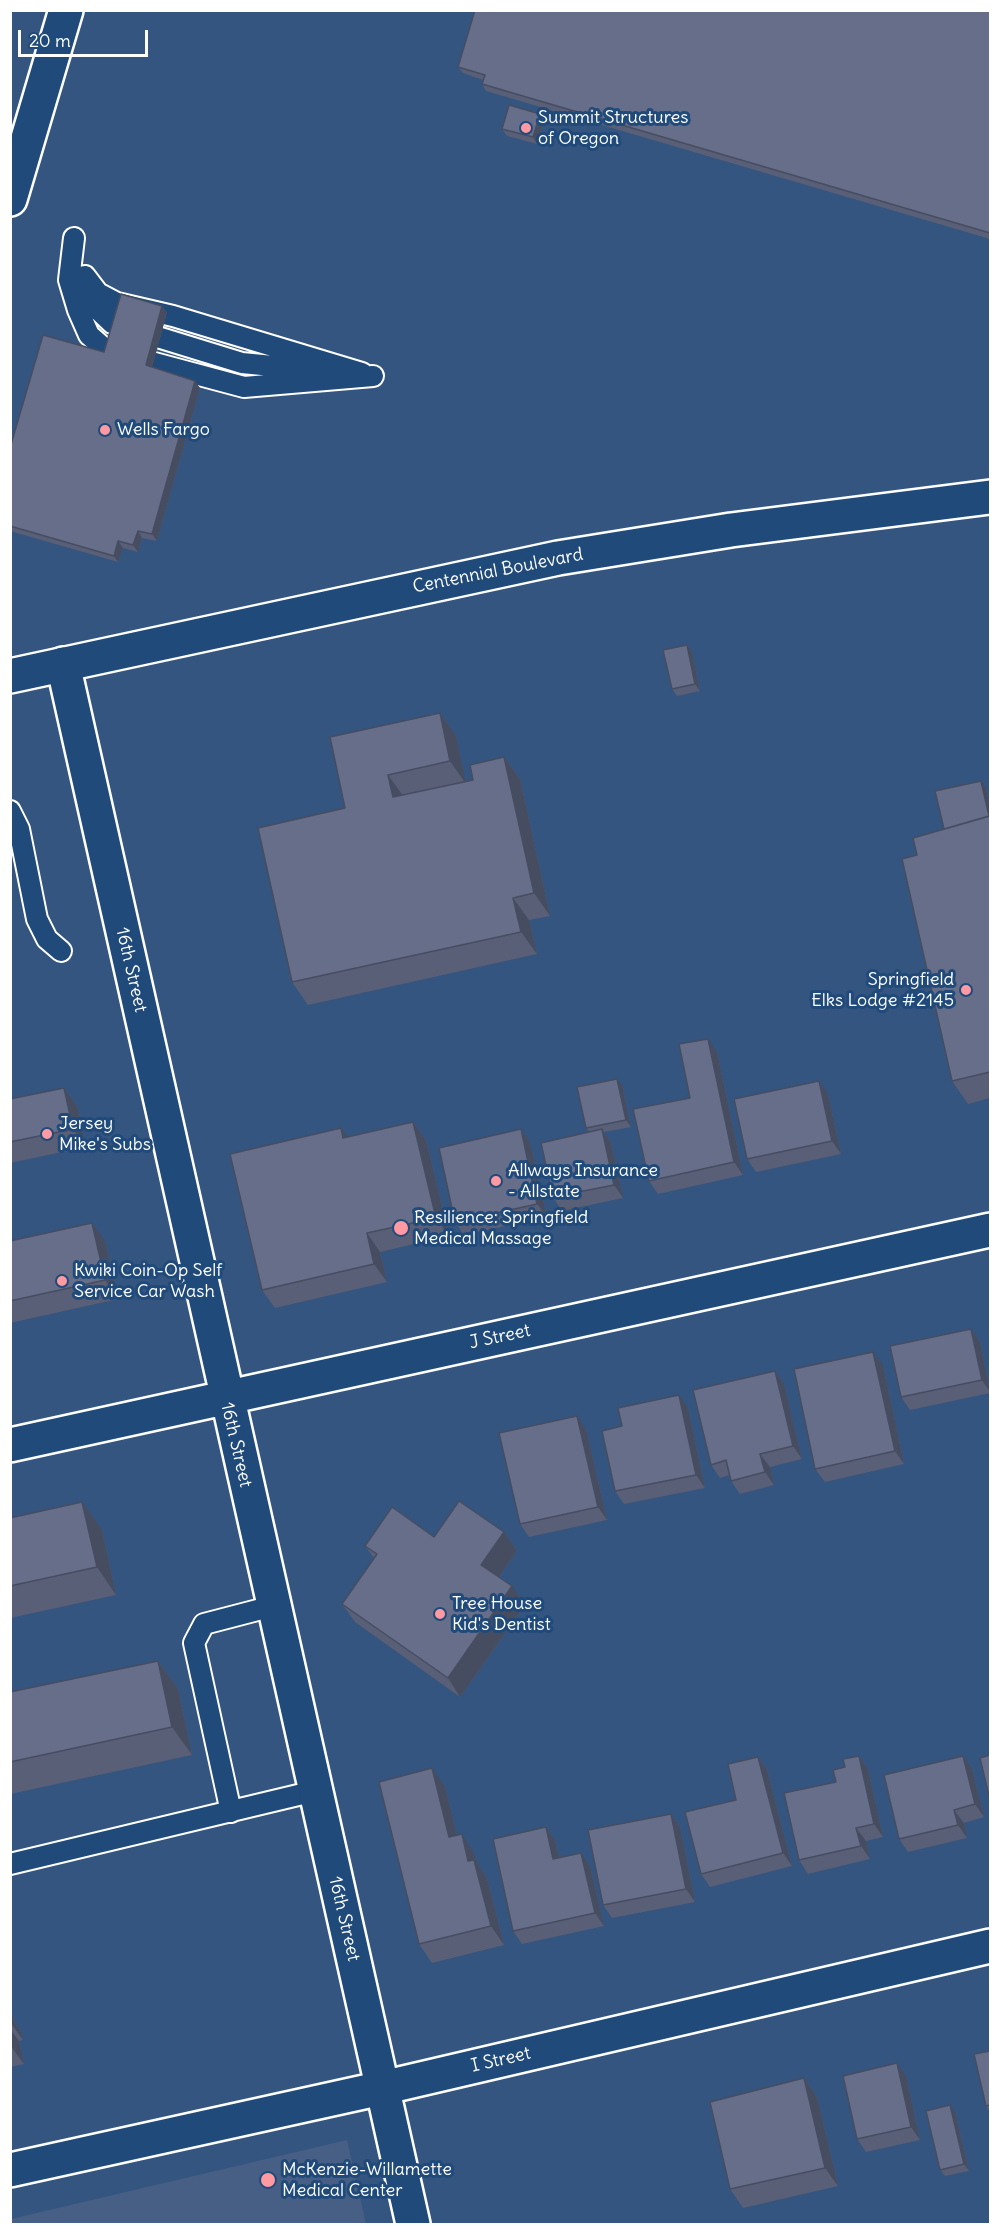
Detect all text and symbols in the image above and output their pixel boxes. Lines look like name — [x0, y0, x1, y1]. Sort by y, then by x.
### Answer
scale bar — [21, 18, 152, 56]
text: 20 m — [29, 29, 71, 52]
place label: Summit Structures of Oregon — [538, 107, 688, 150]
marker: Summit Structures of Oregon — [519, 121, 533, 135]
place label: Wells Fargo — [117, 419, 210, 441]
marker: Wells Fargo — [98, 423, 112, 437]
street label: Centennial Boulevard — [411, 544, 585, 598]
street label: 16th Street — [111, 926, 151, 1014]
place label: Springfield Elks Lodge #2145 — [811, 969, 954, 1012]
marker: Springfield Elks Lodge #2145 — [959, 983, 973, 997]
place label: Jersey Mike's Subs — [59, 1113, 151, 1156]
marker: Jersey Mike's Subs — [40, 1127, 54, 1141]
place label: Allways Insurance - Allstate — [508, 1160, 658, 1202]
marker: Allways Insurance - Allstate — [489, 1174, 503, 1188]
place label: Resilience: Springfield Medical Massage — [414, 1207, 588, 1250]
marker: Resilience: Springfield Medical Massage — [392, 1219, 410, 1237]
place label: Kwiki Coin-Op Self Service Car Wash — [74, 1260, 222, 1302]
marker: Kwiki Coin-Op Self Service Car Wash — [55, 1274, 69, 1288]
street label: J Street — [468, 1320, 532, 1354]
street label: 16th Street — [216, 1401, 256, 1489]
place label: Tree House Kid's Dentist — [452, 1593, 551, 1636]
marker: Tree House Kid's Dentist — [433, 1607, 447, 1621]
street label: 16th Street — [324, 1875, 364, 1963]
street label: I Street — [469, 2043, 533, 2077]
place label: McKenzie-Willamette Medical Center — [282, 2159, 452, 2202]
marker: McKenzie-Willamette Medical Center — [259, 2171, 277, 2189]

